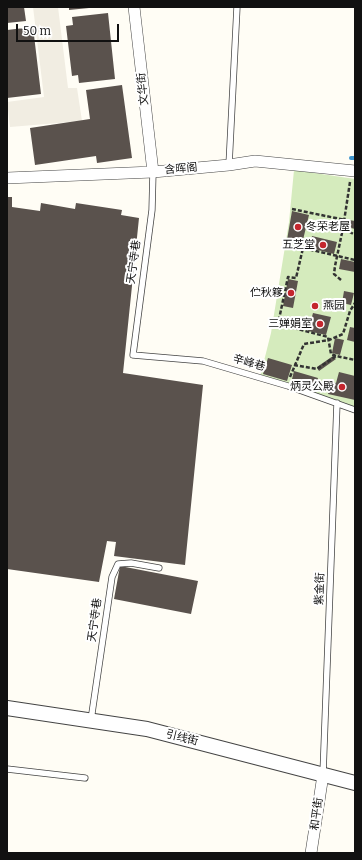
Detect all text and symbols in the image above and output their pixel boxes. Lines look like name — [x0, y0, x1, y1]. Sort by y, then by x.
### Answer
scale bar — [18, 16, 121, 42]
text: 50 m — [23, 24, 51, 38]
street label: 文华街 — [135, 72, 151, 106]
street label: 含晖阁 — [164, 161, 198, 177]
place label: 冬荣老屋 — [306, 220, 350, 234]
marker: 冬荣老屋 — [293, 222, 303, 232]
place label: 五芝堂 — [282, 238, 315, 252]
street label: 天宁寺巷 — [124, 239, 144, 285]
marker: 五芝堂 — [318, 240, 328, 250]
place label: 伫秋簃 — [250, 286, 283, 300]
marker: 伫秋簃 — [286, 288, 296, 298]
place label: 燕园 — [323, 299, 345, 313]
marker: 燕园 — [310, 301, 320, 311]
place label: 三婵娟室 — [268, 317, 312, 331]
marker: 三婵娟室 — [315, 319, 325, 329]
street label: 辛峰巷 — [231, 352, 267, 374]
place label: 炳灵公殿 — [290, 380, 334, 394]
marker: 炳灵公殿 — [337, 382, 347, 392]
street label: 紫金街 — [313, 572, 327, 606]
street label: 天宁寺巷 — [85, 597, 105, 643]
street label: 引线街 — [164, 728, 200, 748]
street label: 和平街 — [308, 797, 326, 831]

